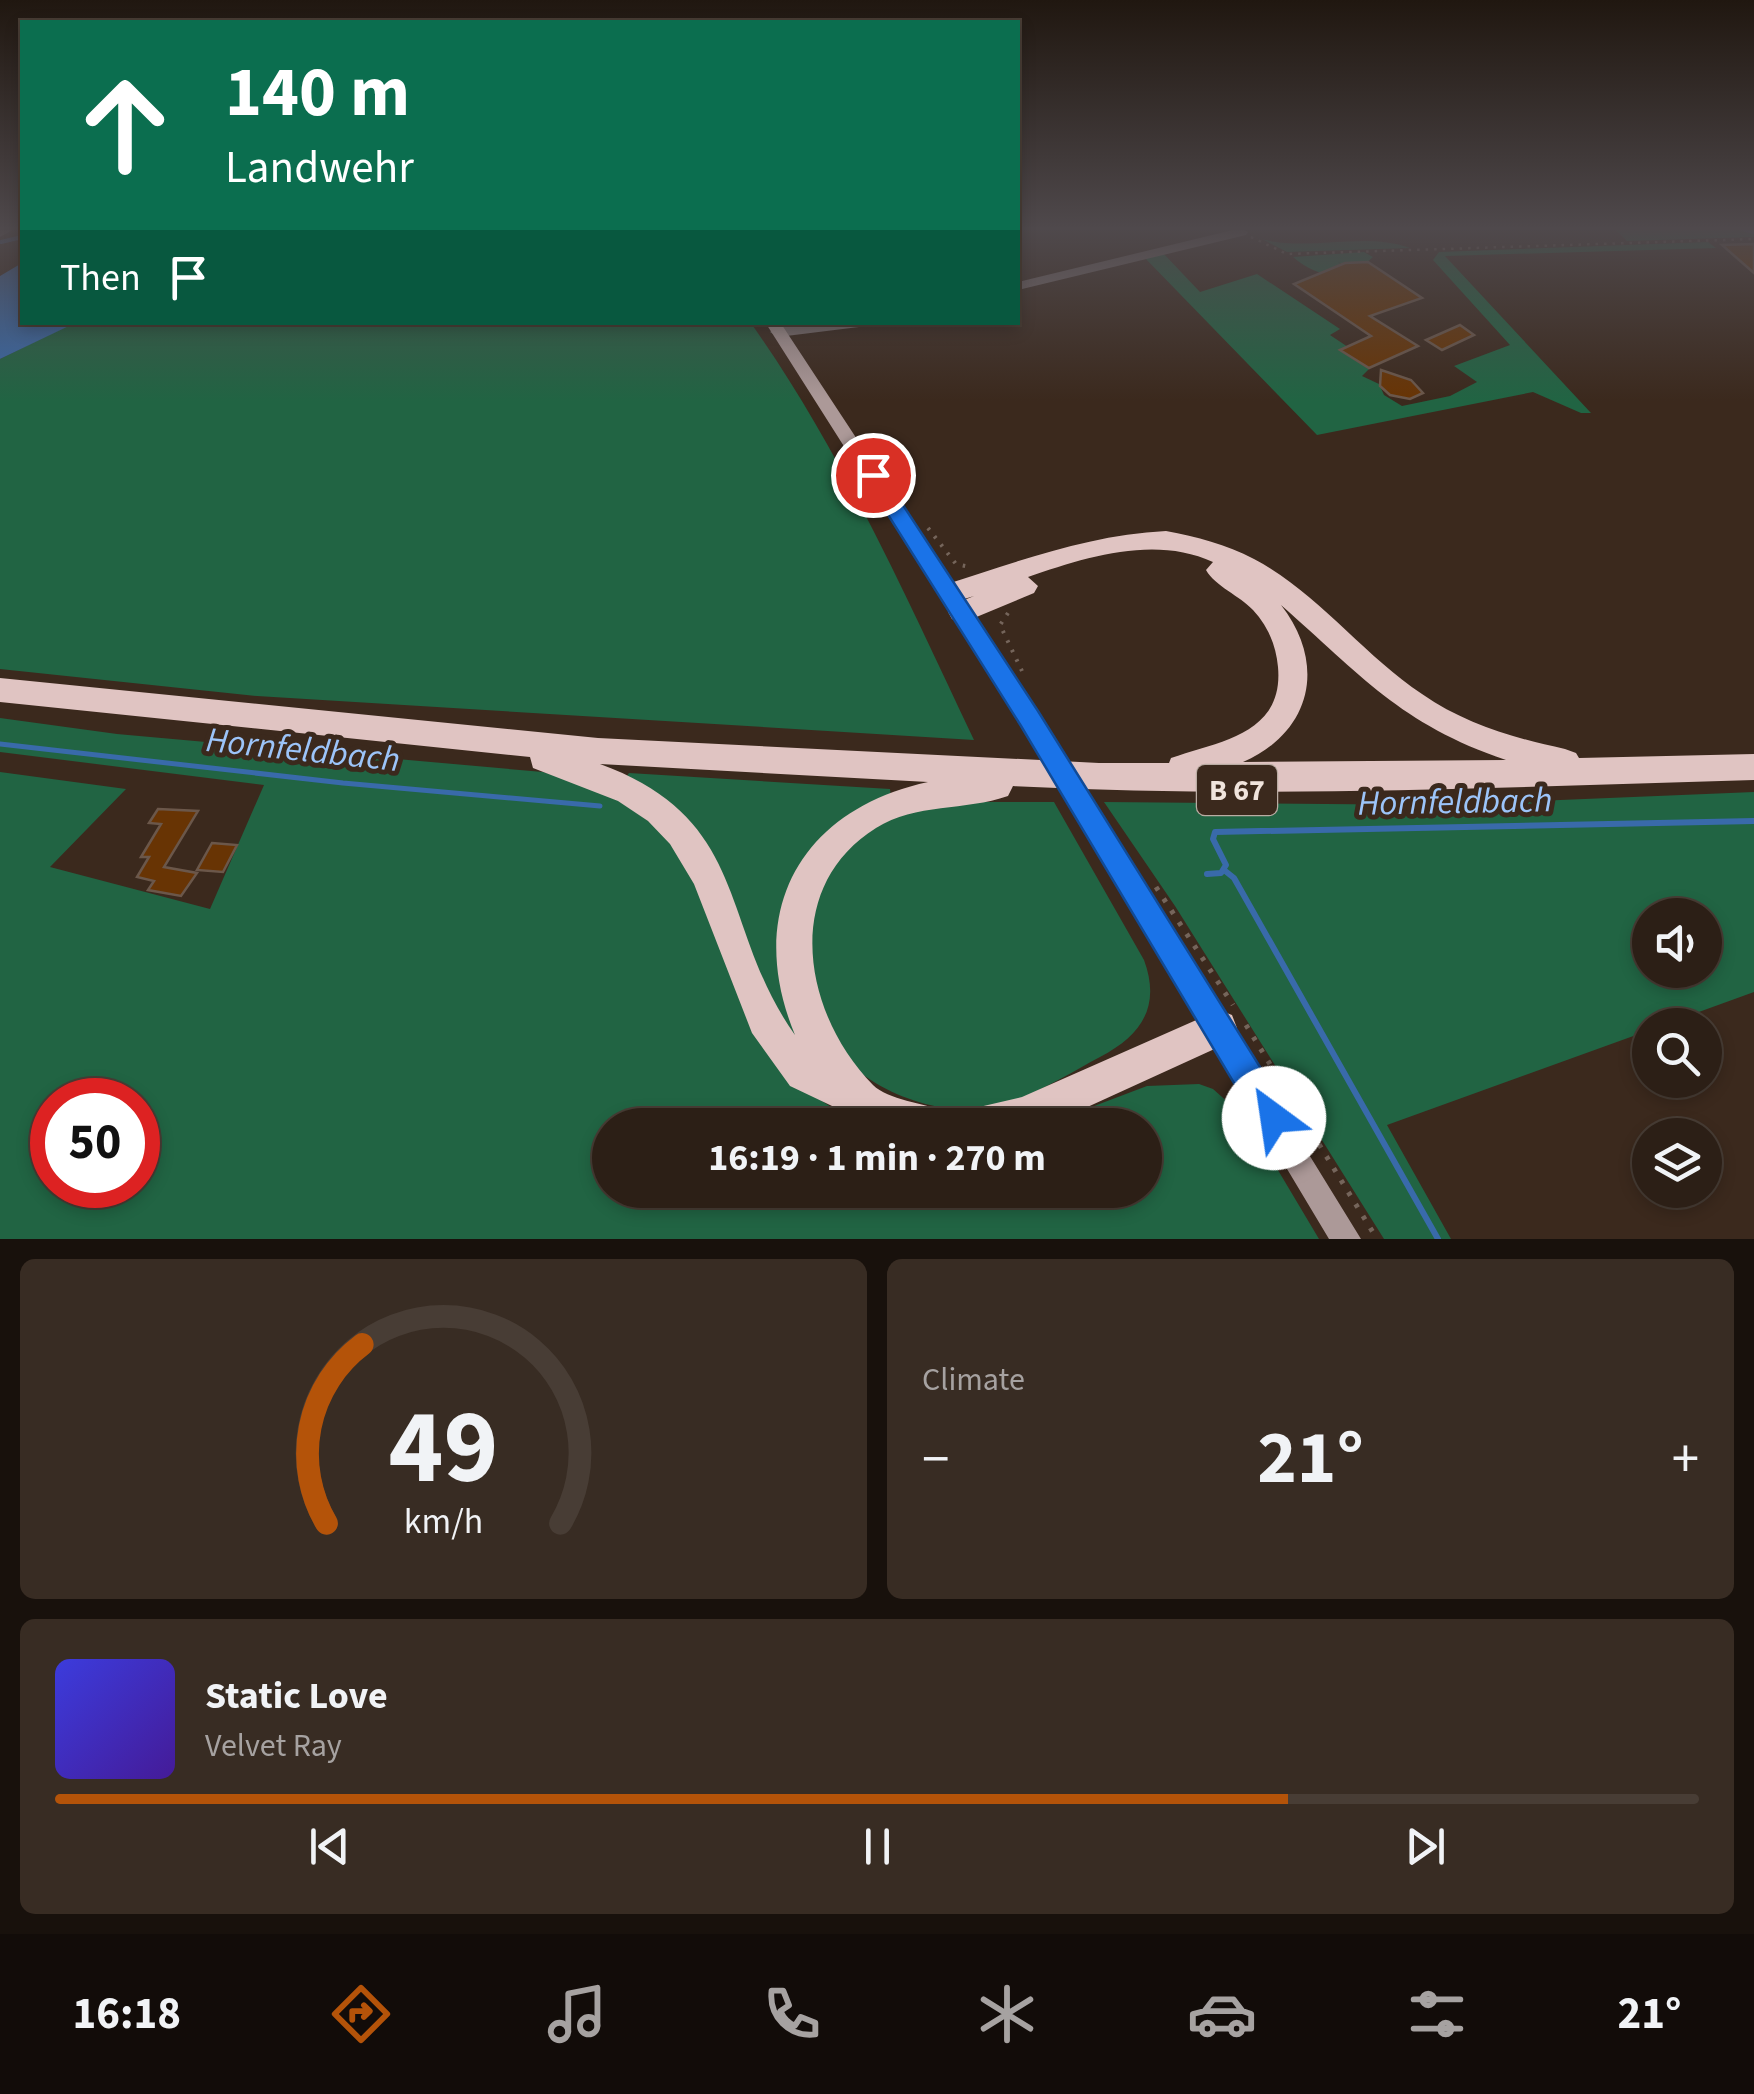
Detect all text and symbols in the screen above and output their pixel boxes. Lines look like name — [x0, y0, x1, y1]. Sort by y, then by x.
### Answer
text: 140 m — [225, 43, 410, 143]
icon: ahead — [60, 60, 190, 190]
text: Landwehr — [225, 136, 414, 200]
icon: arrive — [161, 250, 216, 305]
text: Then — [60, 251, 141, 305]
pin — [831, 433, 916, 518]
icon: arrive — [846, 448, 901, 503]
water label: Hornfeldbach — [203, 715, 403, 785]
road number: B 67 — [1197, 765, 1277, 815]
water label: Hornfeldbach — [1357, 775, 1553, 829]
map controls — [1632, 898, 1722, 1208]
button: sound — [1632, 898, 1722, 988]
button: search — [1632, 1008, 1722, 1098]
position arrow — [1222, 1066, 1326, 1170]
speed limit sign: 50 — [30, 1078, 160, 1208]
button: layers — [1632, 1118, 1722, 1208]
text: 16:19 · 1 min · 270 m — [708, 1131, 1046, 1185]
text: Climate — [922, 1357, 1025, 1403]
text: 49 — [389, 1375, 498, 1523]
text: 21° — [1257, 1405, 1364, 1512]
text: − — [922, 1421, 949, 1499]
text: + — [1672, 1421, 1699, 1499]
text: km/h — [404, 1496, 483, 1547]
text: Static Love — [205, 1669, 388, 1723]
text: Velvet Ray — [205, 1723, 342, 1769]
icon: previous — [302, 1819, 357, 1874]
icon: pause — [850, 1819, 905, 1874]
icon: next — [1398, 1819, 1453, 1874]
icon: directions — [326, 1979, 396, 2049]
icon: music — [542, 1979, 612, 2049]
icon: phone — [757, 1979, 827, 2049]
icon: climate — [972, 1979, 1042, 2049]
icon: car — [1187, 1979, 1257, 2049]
icon: filters — [1402, 1979, 1472, 2049]
text: 16:18 — [73, 1982, 181, 2046]
text: 21° — [1617, 1982, 1681, 2046]

